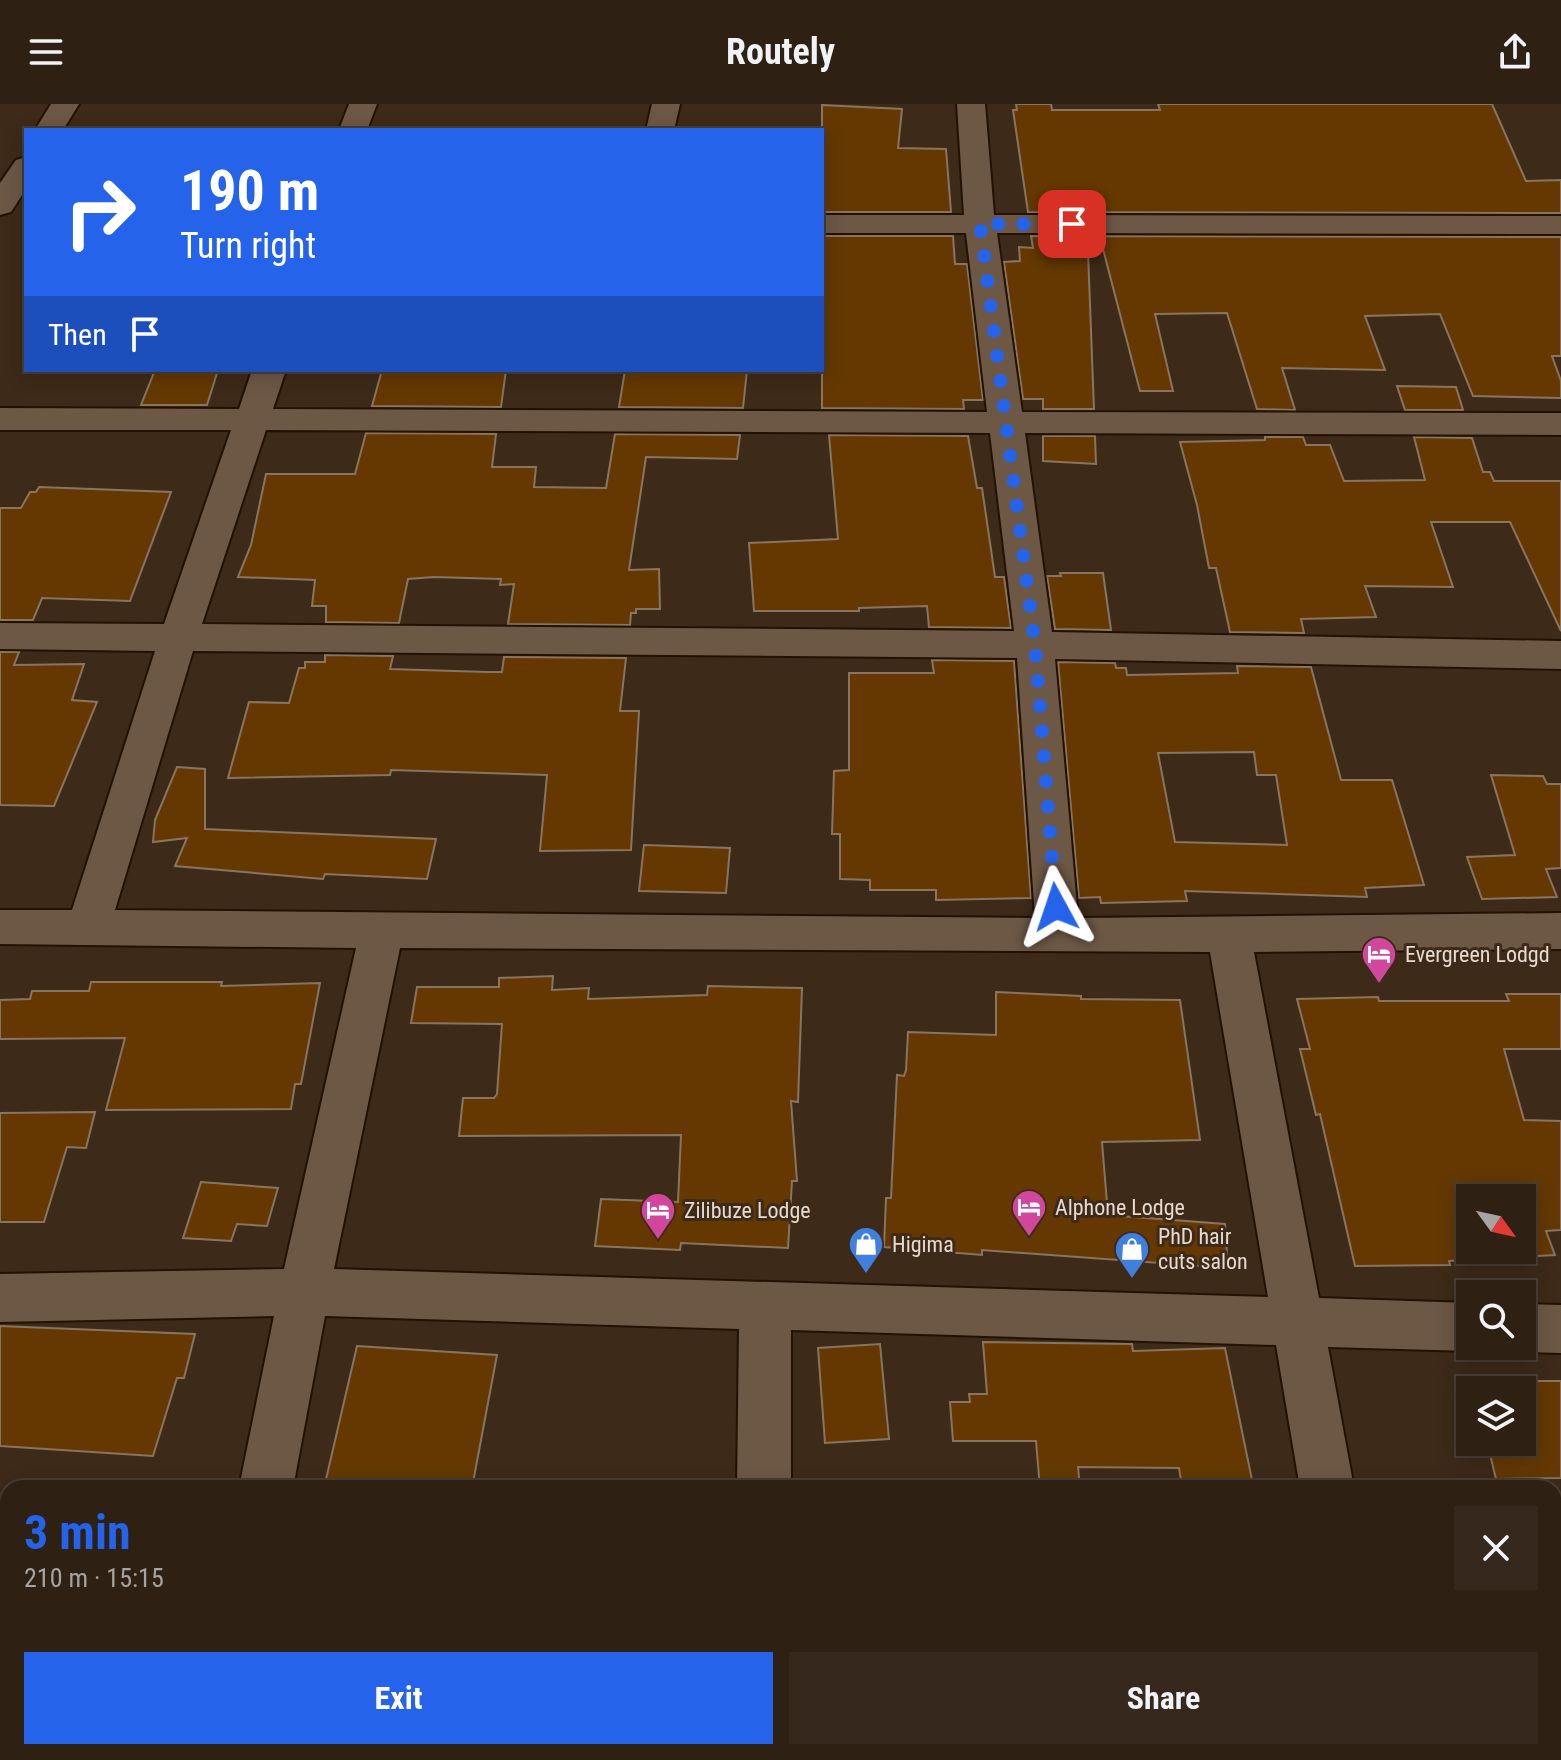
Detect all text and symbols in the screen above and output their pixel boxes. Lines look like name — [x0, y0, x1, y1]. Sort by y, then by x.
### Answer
icon: menu — [24, 30, 68, 74]
icon: share — [1493, 30, 1537, 74]
text: Routely — [726, 31, 835, 73]
text: 190 m — [180, 158, 319, 224]
icon: right — [48, 160, 152, 264]
pin — [1038, 190, 1106, 258]
icon: arrive — [1050, 202, 1094, 246]
text: Turn right — [180, 225, 316, 267]
icon: arrive — [123, 312, 167, 356]
text: Then — [48, 317, 107, 352]
position arrow — [1014, 865, 1098, 949]
hotel icon: Evergreen Lodgd — [1360, 935, 1398, 985]
place label: Evergreen Lodgd — [1405, 942, 1550, 967]
north arrow — [1456, 1184, 1536, 1264]
map controls — [1456, 1184, 1536, 1456]
hotel icon: Alphone Lodge — [1010, 1188, 1048, 1238]
hotel icon: Zilibuze Lodge — [639, 1191, 677, 1241]
place label: Alphone Lodge — [1055, 1195, 1185, 1220]
place label: Zilibuze Lodge — [684, 1198, 811, 1223]
place label: PhD hair cuts salon — [1158, 1224, 1248, 1274]
shop icon: Higima — [847, 1225, 885, 1275]
shop icon: PhD hair cuts salon — [1113, 1230, 1151, 1280]
place label: Higima — [892, 1232, 954, 1257]
button: search — [1456, 1280, 1536, 1360]
button: layers — [1456, 1376, 1536, 1456]
text: 3 min — [24, 1504, 131, 1561]
button: close — [1454, 1506, 1538, 1590]
text: 210 m · 15:15 — [24, 1563, 164, 1593]
button: Exit — [24, 1652, 773, 1744]
button: Share — [789, 1652, 1538, 1744]

